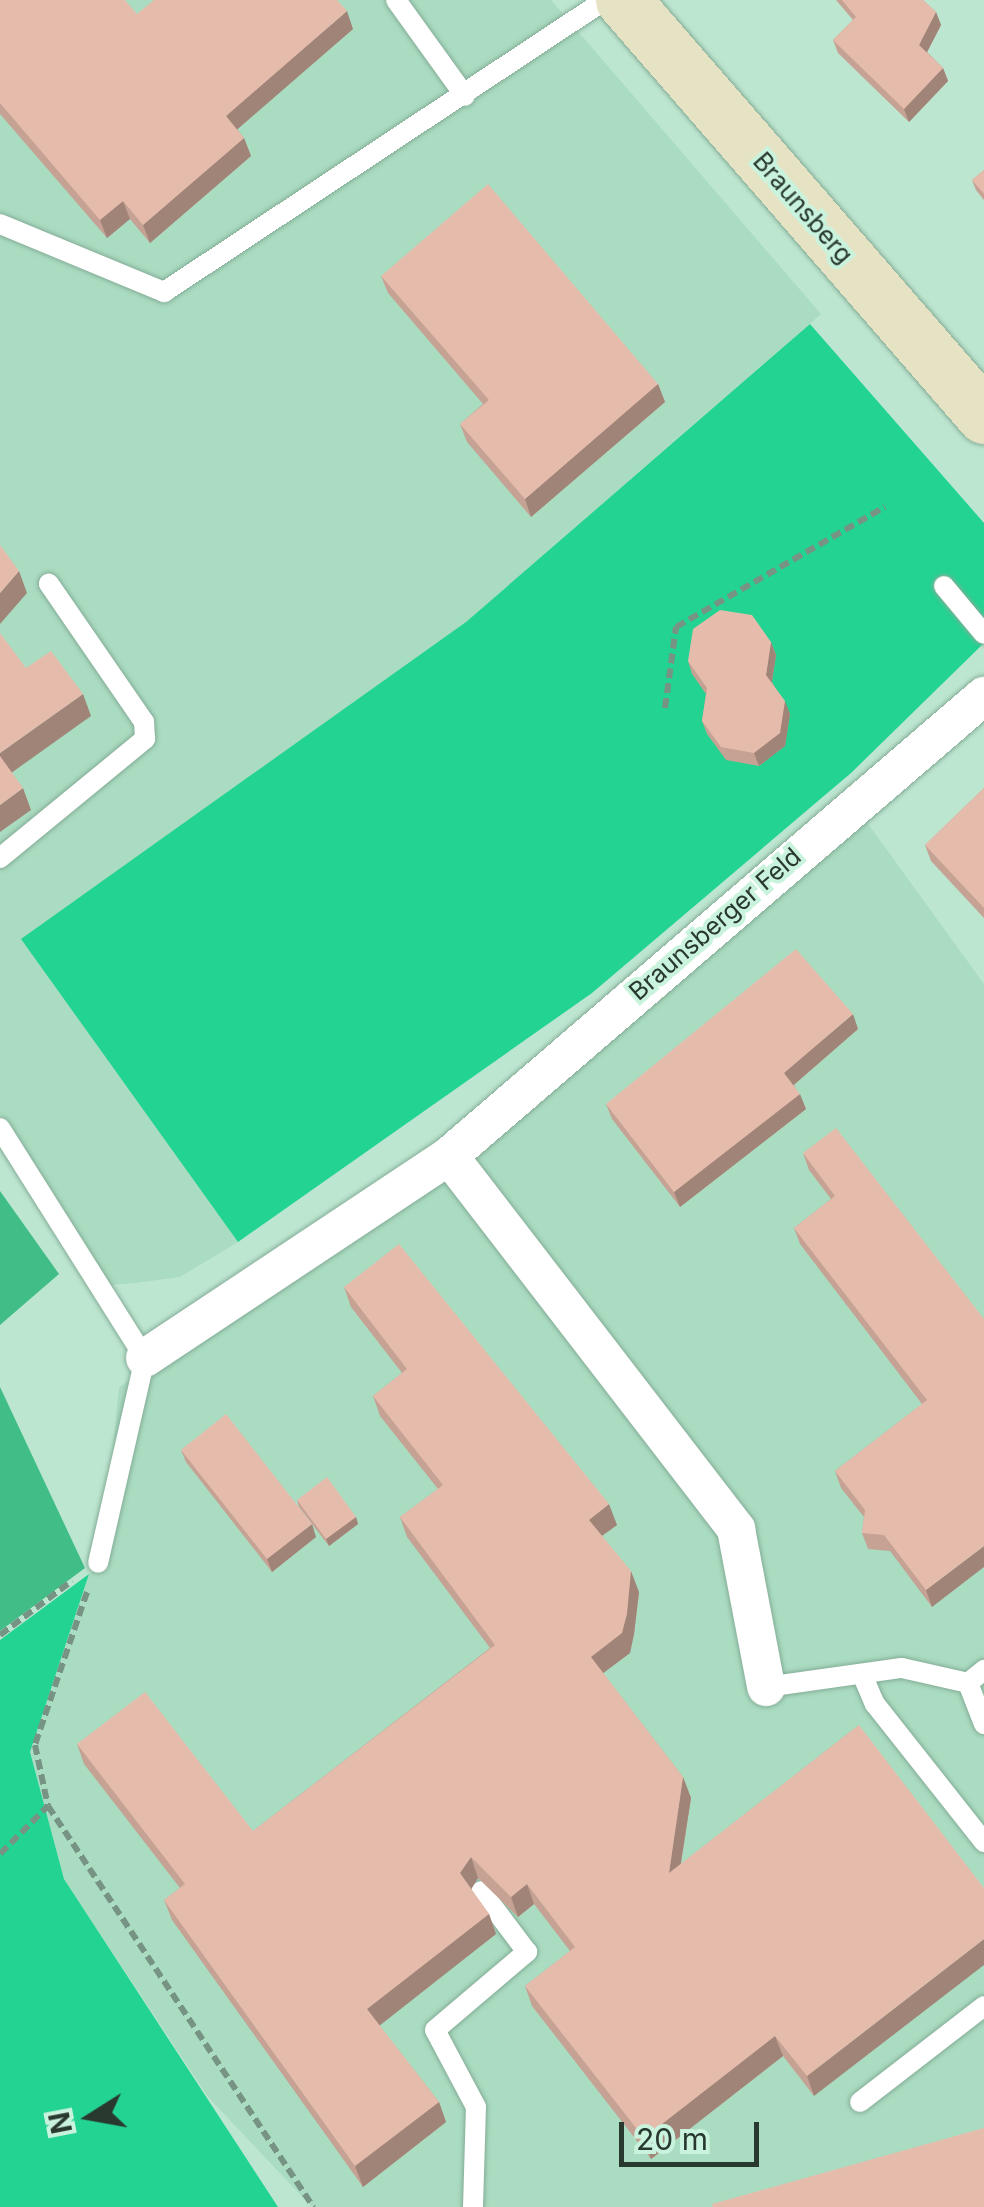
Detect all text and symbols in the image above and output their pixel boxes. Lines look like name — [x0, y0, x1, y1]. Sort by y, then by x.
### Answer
street label: Braunsberg — [747, 147, 859, 269]
street label: Braunsberger Feld — [623, 841, 807, 1007]
north arrow — [40, 2067, 140, 2167]
scale bar — [624, 2102, 764, 2164]
text: N — [42, 2109, 79, 2136]
text: 20 m — [636, 2121, 708, 2157]

